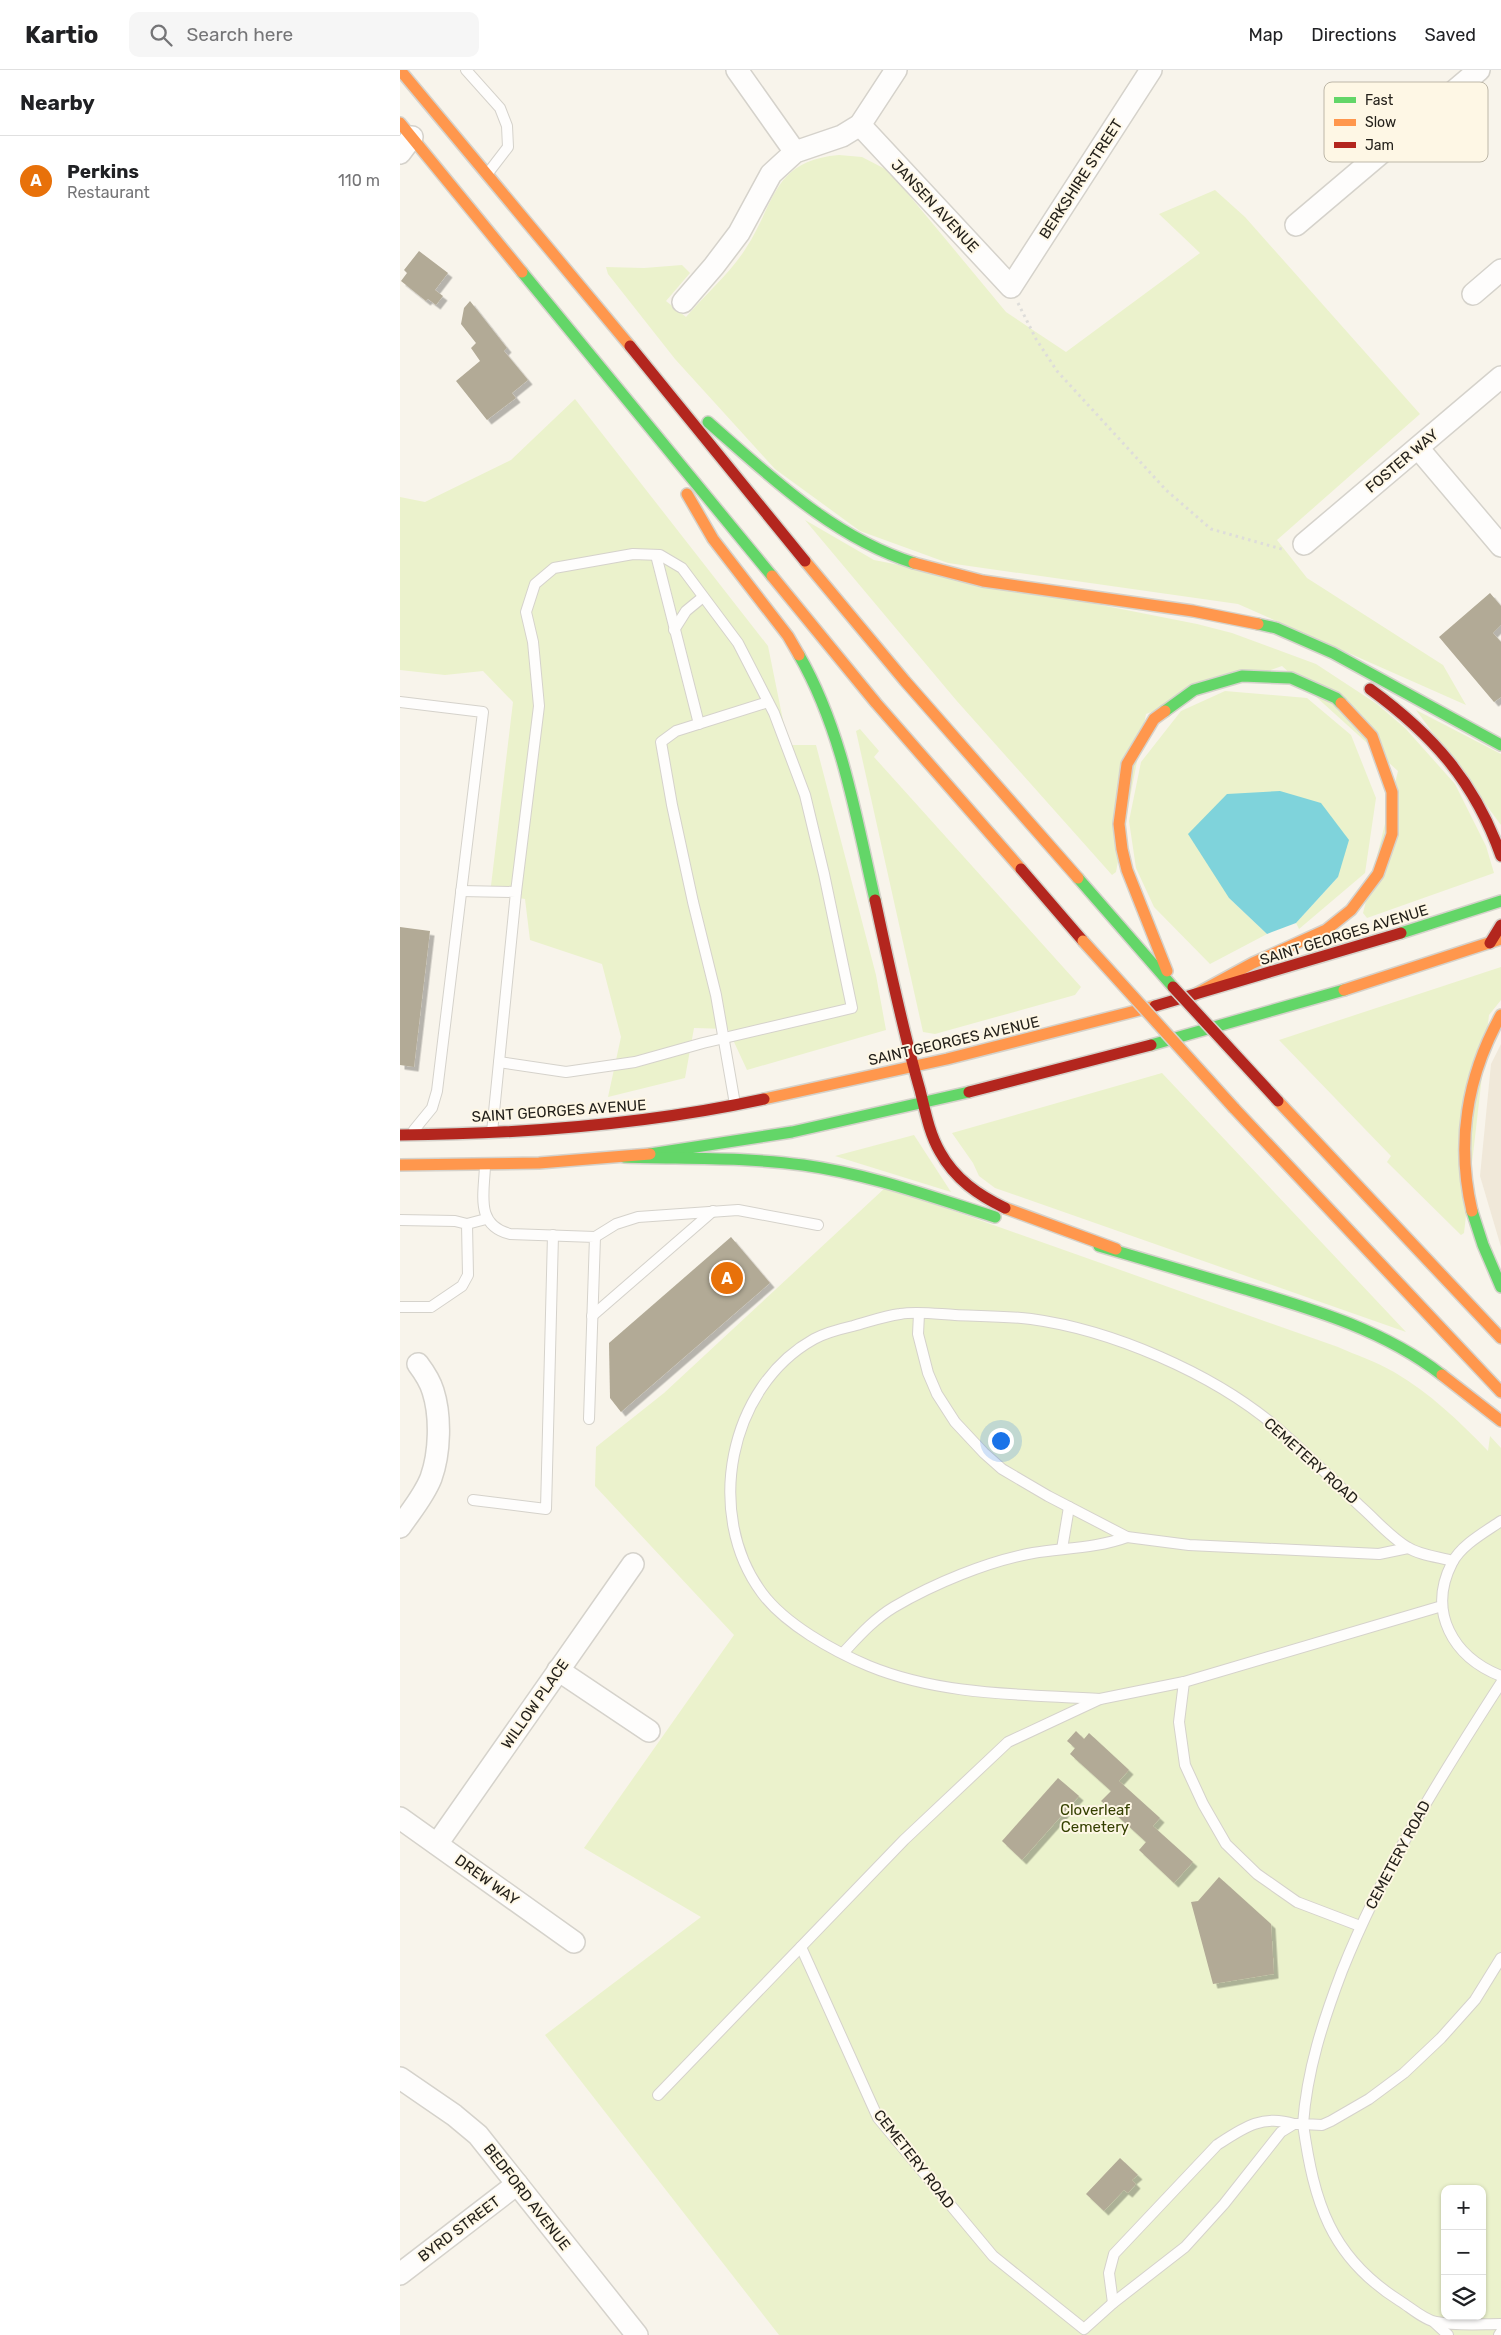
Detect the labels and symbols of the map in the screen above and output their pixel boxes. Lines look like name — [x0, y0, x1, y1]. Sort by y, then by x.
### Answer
legend — [1324, 82, 1488, 162]
text: Fast — [1365, 92, 1394, 109]
text: Slow — [1365, 114, 1396, 131]
street label: BERKSHIRE STREET — [1036, 116, 1127, 242]
text: Jam — [1365, 137, 1394, 154]
street label: JANSEN AVENUE — [887, 156, 983, 256]
street label: FOSTER WAY — [1362, 425, 1442, 497]
street label: SAINT GEORGES AVENUE — [1258, 901, 1430, 969]
street label: SAINT GEORGES AVENUE — [867, 1013, 1041, 1069]
street label: SAINT GEORGES AVENUE — [471, 1096, 647, 1126]
pin: A — [711, 1259, 743, 1297]
street label: CEMETERY ROAD — [1260, 1414, 1362, 1508]
your location — [988, 1428, 1014, 1454]
street label: WILLOW PLACE — [497, 1656, 573, 1752]
street label: CEMETERY ROAD — [1362, 1798, 1434, 1912]
park label: Cloverleaf Cemetery — [1060, 1801, 1130, 1836]
street label: DREW WAY — [451, 1851, 523, 1909]
street label: CEMETERY ROAD — [870, 2106, 958, 2212]
street label: BEDFORD AVENUE — [480, 2140, 574, 2254]
street label: BYRD STREET — [415, 2192, 504, 2266]

